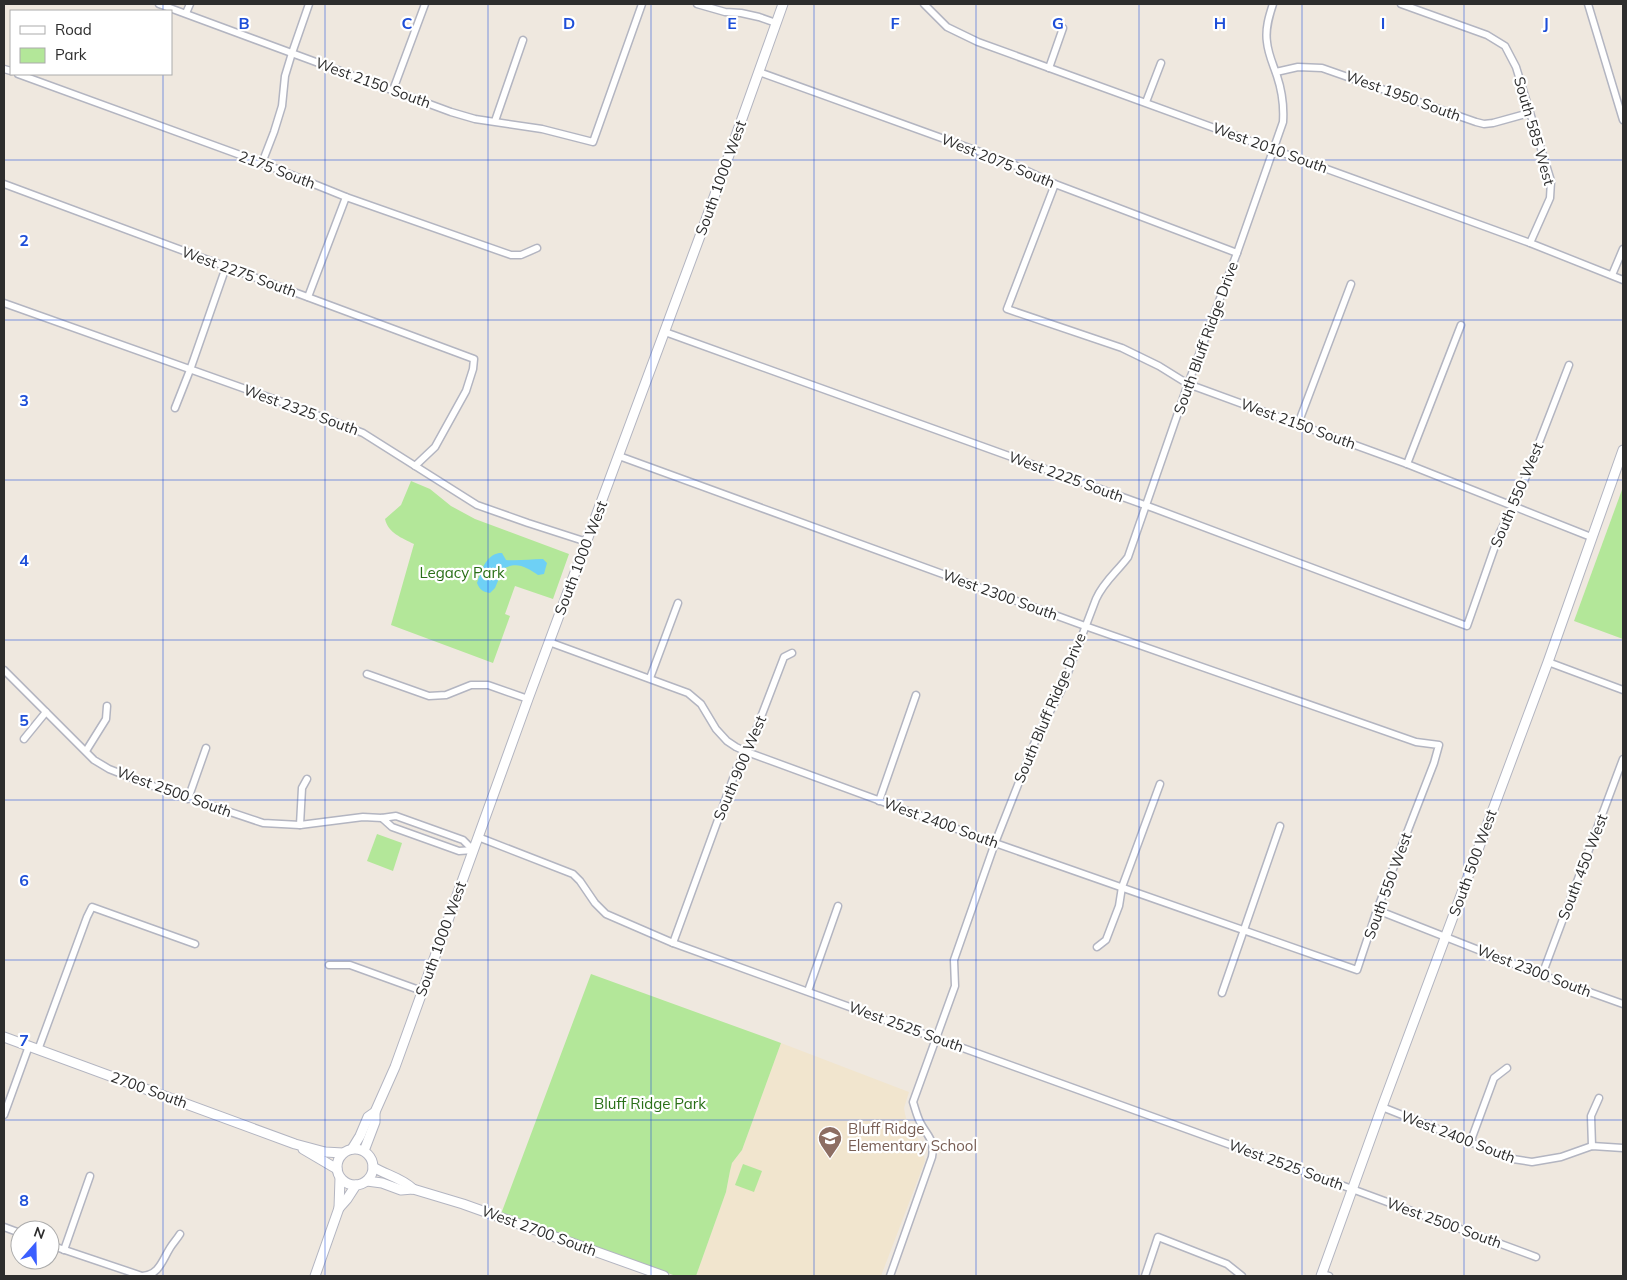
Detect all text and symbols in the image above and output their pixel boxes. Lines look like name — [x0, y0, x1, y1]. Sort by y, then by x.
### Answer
legend — [10, 10, 172, 75]
text: B — [238, 13, 250, 33]
text: C — [402, 13, 413, 33]
text: D — [563, 13, 575, 33]
text: E — [727, 13, 737, 33]
text: F — [890, 13, 900, 33]
text: G — [1052, 13, 1064, 33]
text: H — [1214, 13, 1226, 33]
text: I — [1381, 13, 1385, 33]
text: J — [1543, 13, 1549, 33]
text: Road — [55, 20, 92, 39]
text: Park — [55, 45, 87, 64]
street label: West 2150 South — [313, 53, 433, 112]
street label: West 1950 South — [1343, 66, 1463, 125]
street label: South 585 West — [1510, 74, 1559, 187]
street label: South 1000 West — [691, 118, 750, 238]
street label: West 2010 South — [1210, 118, 1330, 177]
street label: West 2075 South — [939, 129, 1058, 192]
street label: 2175 South — [236, 146, 318, 193]
text: 2 — [19, 230, 29, 250]
street label: West 2275 South — [179, 242, 299, 301]
street label: South Bluff Ridge Drive — [1169, 259, 1242, 417]
street label: West 2325 South — [241, 380, 361, 439]
text: 3 — [19, 390, 29, 410]
street label: West 2150 South — [1238, 394, 1358, 453]
street label: South 550 West — [1486, 440, 1547, 550]
street label: West 2225 South — [1006, 447, 1126, 506]
street label: South 1000 West — [550, 498, 611, 618]
text: 4 — [19, 550, 29, 570]
park label: Legacy Park — [419, 563, 505, 582]
street label: West 2300 South — [940, 565, 1060, 624]
street label: South Bluff Ridge Drive — [1009, 630, 1090, 786]
text: 5 — [19, 710, 29, 730]
street label: South 900 West — [709, 713, 770, 823]
street label: West 2500 South — [114, 762, 234, 821]
street label: West 2400 South — [881, 793, 1001, 852]
street label: South 500 West — [1444, 807, 1501, 919]
street label: South 450 West — [1554, 811, 1611, 923]
street label: South 550 West — [1359, 830, 1416, 942]
text: 6 — [19, 870, 29, 890]
street label: South 1000 West — [411, 879, 470, 999]
street label: West 2300 South — [1474, 940, 1594, 1001]
street label: West 2525 South — [846, 997, 966, 1056]
text: 7 — [19, 1030, 29, 1050]
street label: 2700 South — [108, 1067, 190, 1112]
park label: Bluff Ridge Park — [594, 1094, 706, 1113]
street label: West 2400 South — [1398, 1106, 1518, 1167]
place label: Bluff Ridge Elementary School — [848, 1119, 977, 1155]
school or university icon: Bluff Ridge Elementary School — [817, 1125, 843, 1159]
street label: West 2525 South — [1226, 1135, 1346, 1194]
text: 8 — [19, 1190, 29, 1210]
street label: West 2500 South — [1384, 1193, 1504, 1252]
street label: West 2700 South — [479, 1201, 599, 1260]
north arrow — [10, 1220, 60, 1270]
text: N — [31, 1223, 47, 1243]

